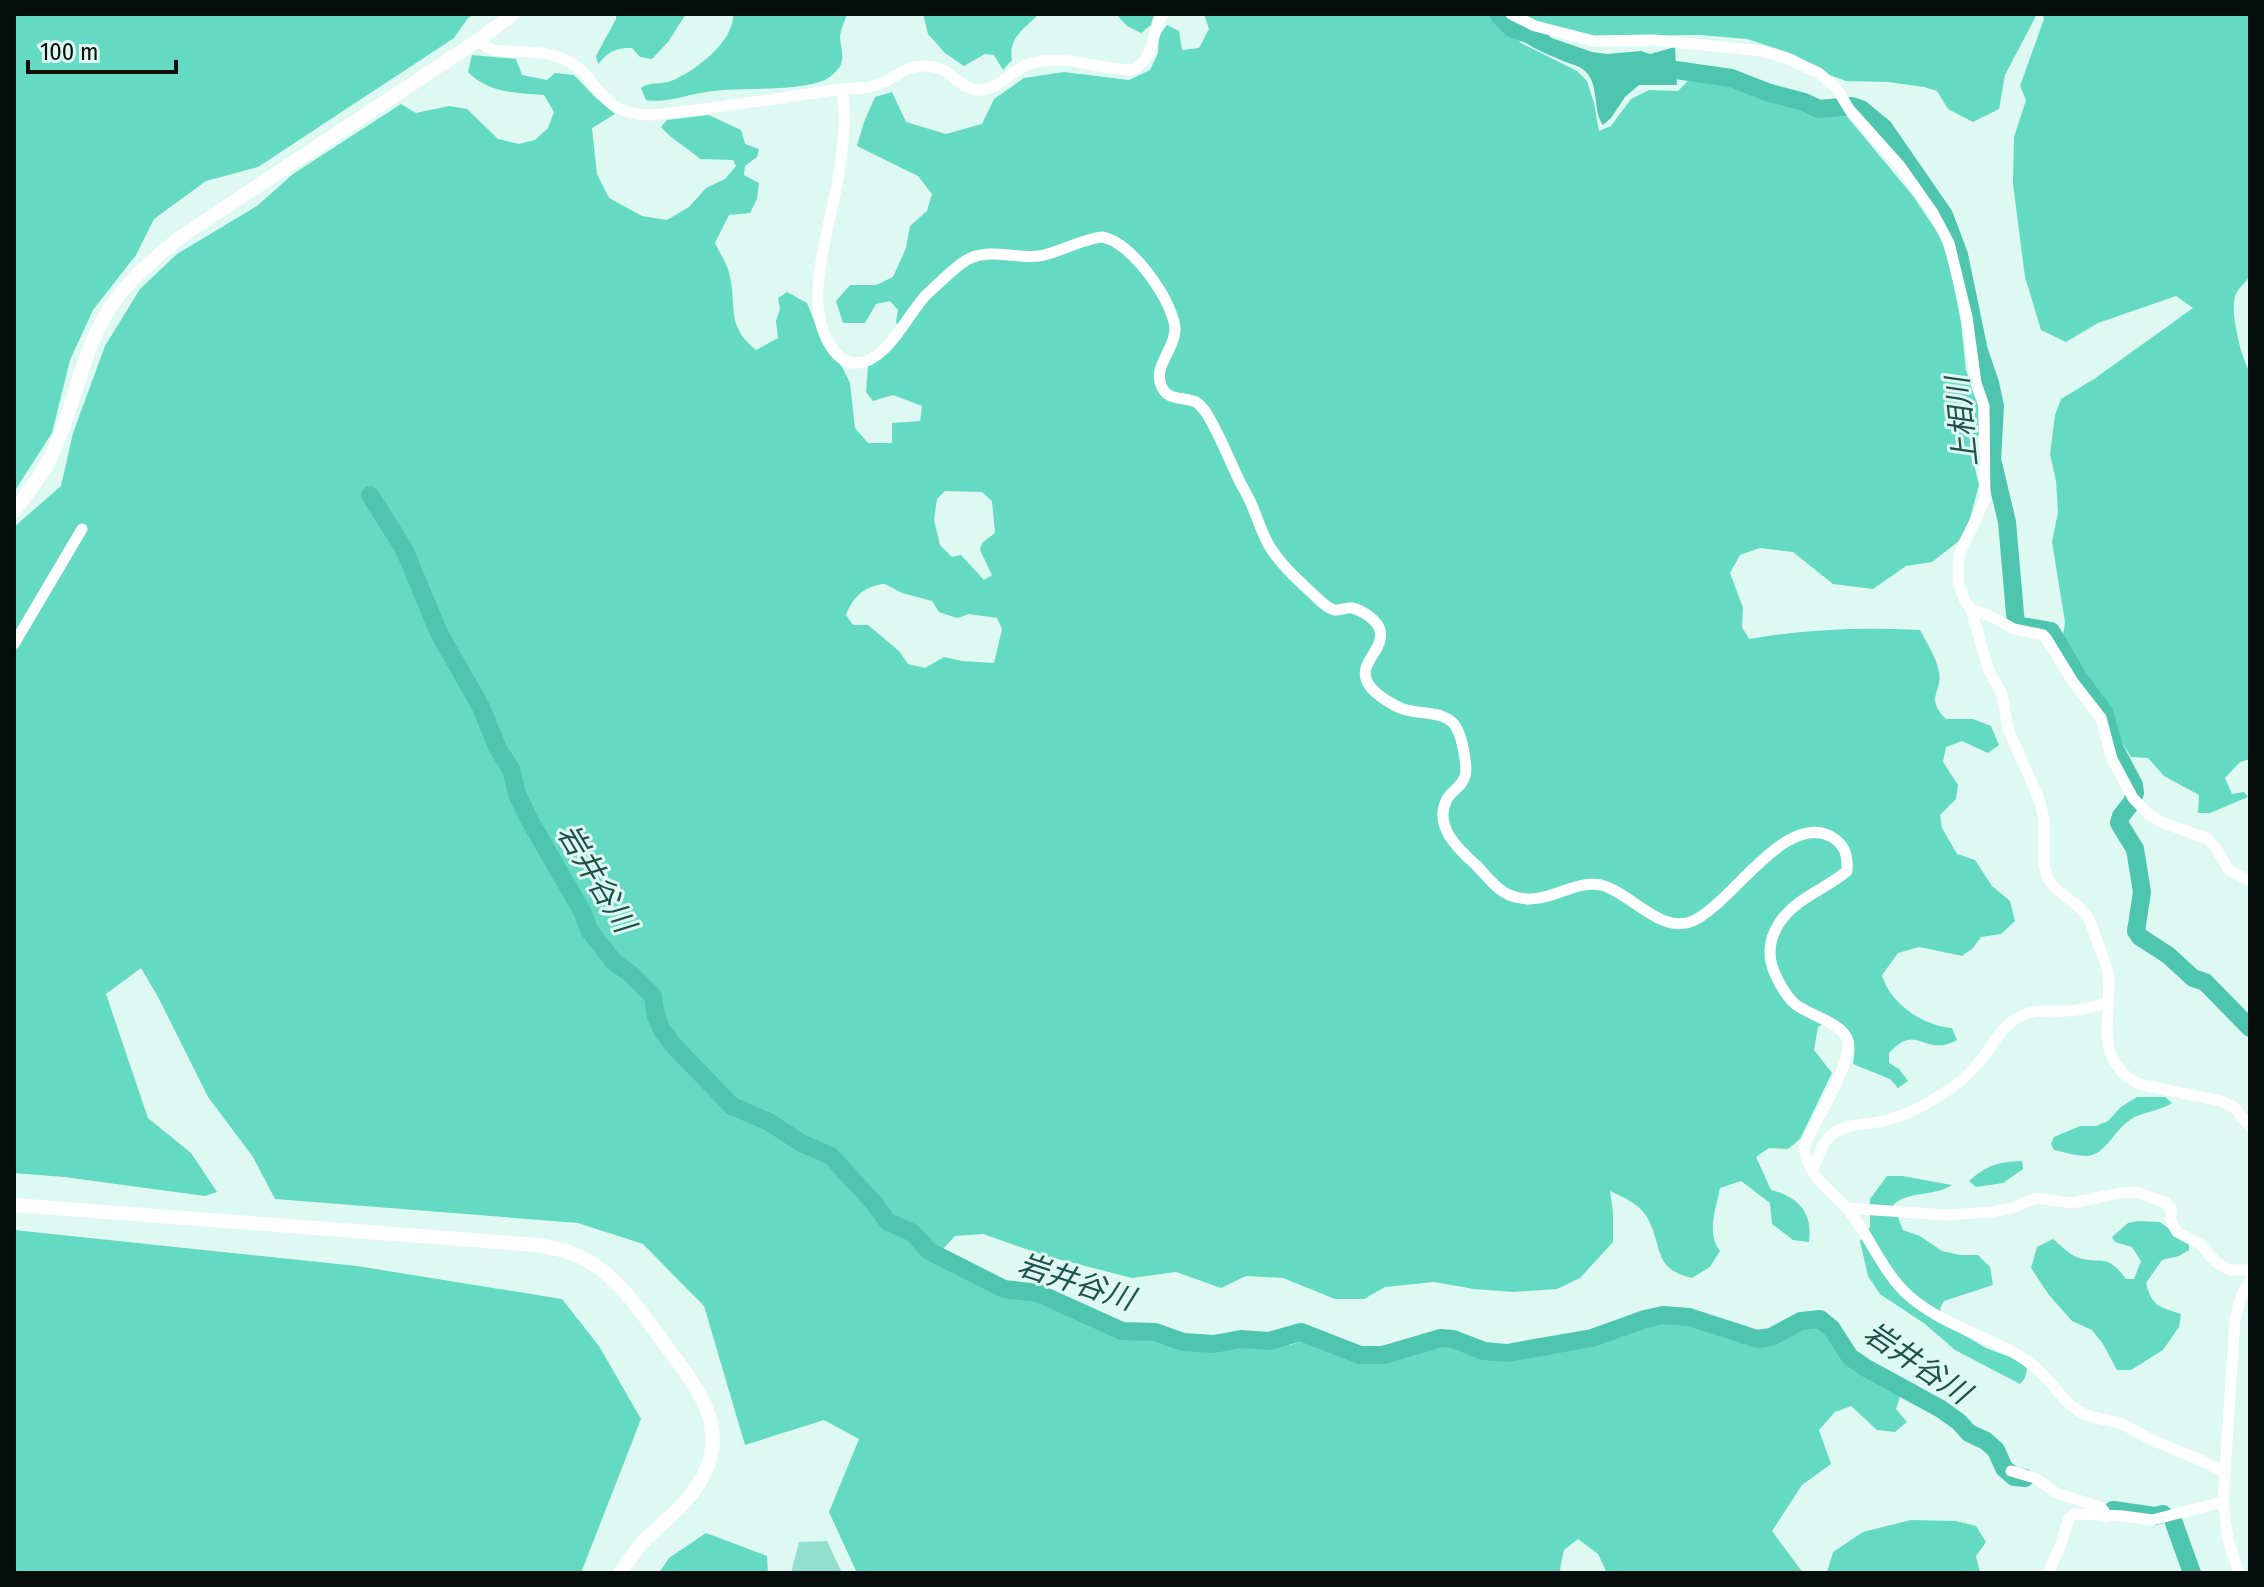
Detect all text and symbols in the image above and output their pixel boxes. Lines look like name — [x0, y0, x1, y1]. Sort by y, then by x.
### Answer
scale bar — [28, 24, 176, 74]
text: 100 m — [40, 38, 98, 66]
water label: 上相川 — [1939, 372, 1985, 469]
water label: 岩井谷川 — [550, 817, 644, 941]
water label: 岩井谷川 — [1013, 1246, 1141, 1319]
water label: 岩井谷川 — [1857, 1315, 1979, 1413]

